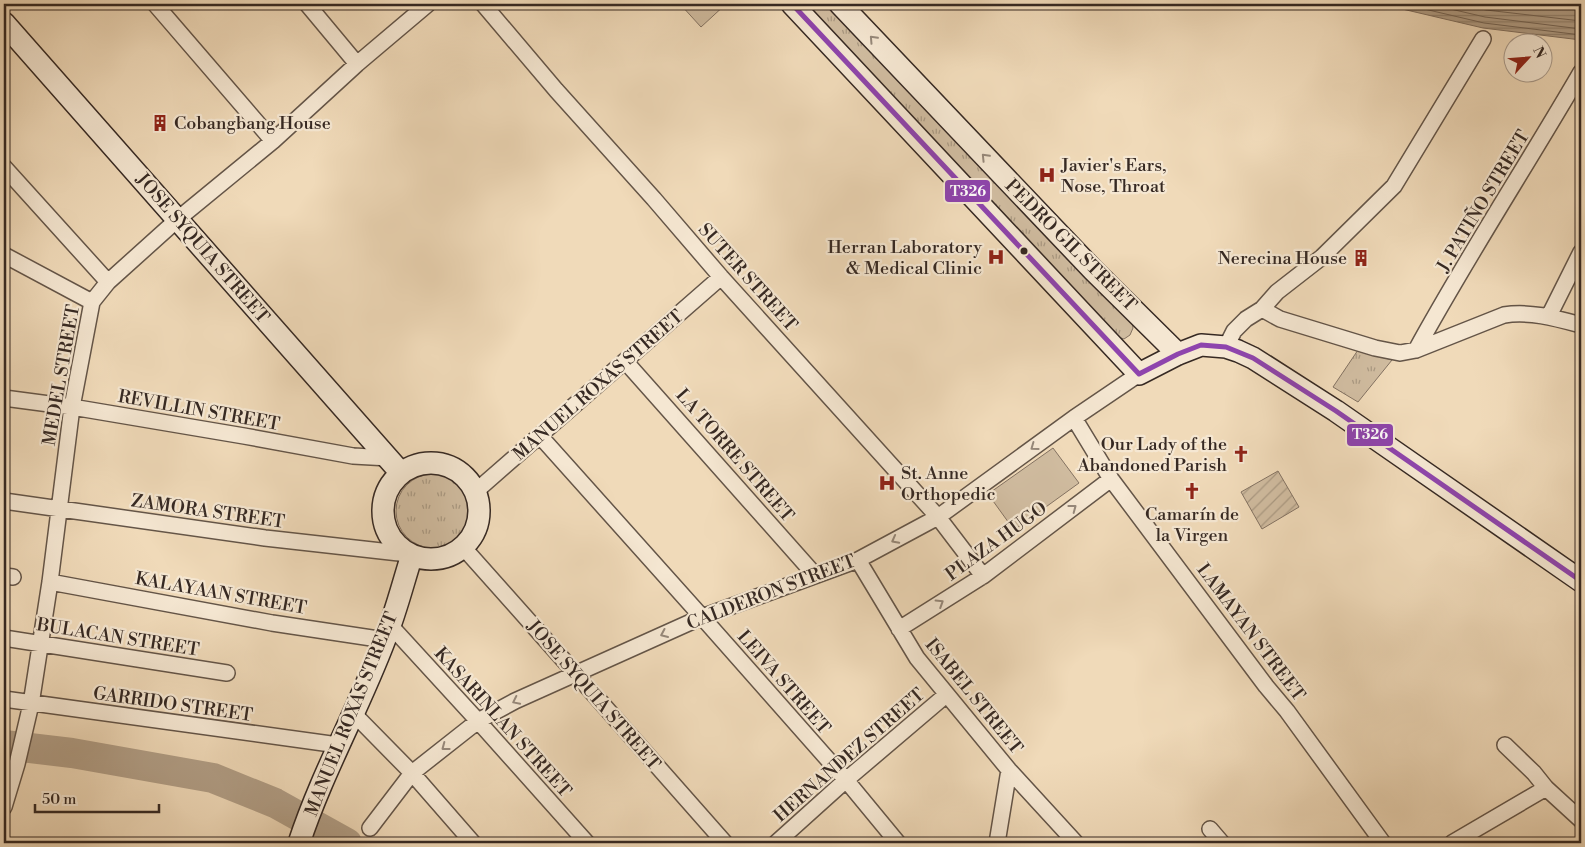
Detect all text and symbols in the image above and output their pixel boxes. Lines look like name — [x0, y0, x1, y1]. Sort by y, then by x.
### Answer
north arrow — [1502, 32, 1552, 82]
one-way arrow — [870, 36, 879, 45]
text: N — [1528, 44, 1549, 62]
place label: Cobangbang House — [174, 112, 331, 135]
building icon: Cobangbang House — [150, 113, 170, 133]
street label: J. PATIÑO STREET — [1431, 125, 1535, 277]
one-way arrow — [982, 153, 991, 162]
place label: Javier's Ears, Nose, Throat — [1060, 154, 1166, 198]
hospital icon: Javier's Ears, Nose, Throat — [1037, 165, 1057, 185]
street label: JOSE SYQUIA STREET — [130, 168, 274, 328]
street label: PEDRO GIL STREET — [1000, 175, 1142, 316]
line badge: T326 — [944, 179, 991, 203]
text: T326 — [950, 183, 986, 201]
street label: SUTER STREET — [693, 219, 802, 336]
place label: Herran Laboratory & Medical Clinic — [827, 236, 982, 280]
unlabelled marker — [1019, 246, 1029, 256]
hospital icon: Herran Laboratory & Medical Clinic — [986, 247, 1006, 267]
place label: Nerecina House — [1218, 247, 1347, 270]
building icon: Nerecina House — [1351, 248, 1371, 268]
street label: MEDEL STREET — [38, 302, 85, 447]
street label: MANUEL ROXAS STREET — [508, 305, 689, 466]
street label: LA TORRE STREET — [671, 384, 799, 527]
street label: REVILLIN STREET — [116, 385, 282, 436]
line badge: T326 — [1346, 423, 1394, 447]
text: T326 — [1352, 426, 1388, 444]
place label: Our Lady of the Abandoned Parish — [1077, 433, 1227, 477]
one-way arrow — [1031, 441, 1040, 450]
church icon: Our Lady of the Abandoned Parish — [1231, 444, 1251, 464]
place label: St. Anne Orthopedic — [901, 462, 996, 506]
hospital icon: St. Anne Orthopedic — [877, 473, 897, 493]
church icon: Camarín de la Virgen — [1182, 481, 1202, 501]
street label: ZAMORA STREET — [130, 489, 287, 534]
street label: PLAZA HUGO — [941, 497, 1052, 586]
place label: Camarín de la Virgen — [1145, 503, 1239, 547]
one-way arrow — [1067, 506, 1076, 514]
one-way arrow — [891, 534, 900, 544]
street label: CALDERON STREET — [683, 549, 859, 635]
street label: LAMAYAN STREET — [1191, 559, 1310, 706]
street label: KALAYAAN STREET — [133, 567, 309, 620]
one-way arrow — [935, 599, 944, 609]
street label: MANUEL ROXAS STREET — [300, 608, 403, 820]
street label: BULACAN STREET — [34, 613, 201, 662]
street label: JOSE SYQUIA STREET — [521, 615, 665, 775]
street label: LEIVA STREET — [732, 625, 835, 739]
one-way arrow — [660, 628, 669, 639]
street label: ISABEL STREET — [920, 634, 1028, 759]
street label: KASARINLAN STREET — [429, 642, 576, 802]
street label: GARRIDO STREET — [92, 682, 255, 727]
street label: HERNANDEZ STREET — [769, 683, 930, 827]
one-way arrow — [512, 695, 521, 705]
one-way arrow — [442, 741, 451, 749]
scale bar — [35, 782, 159, 814]
text: 50 m — [42, 790, 76, 809]

